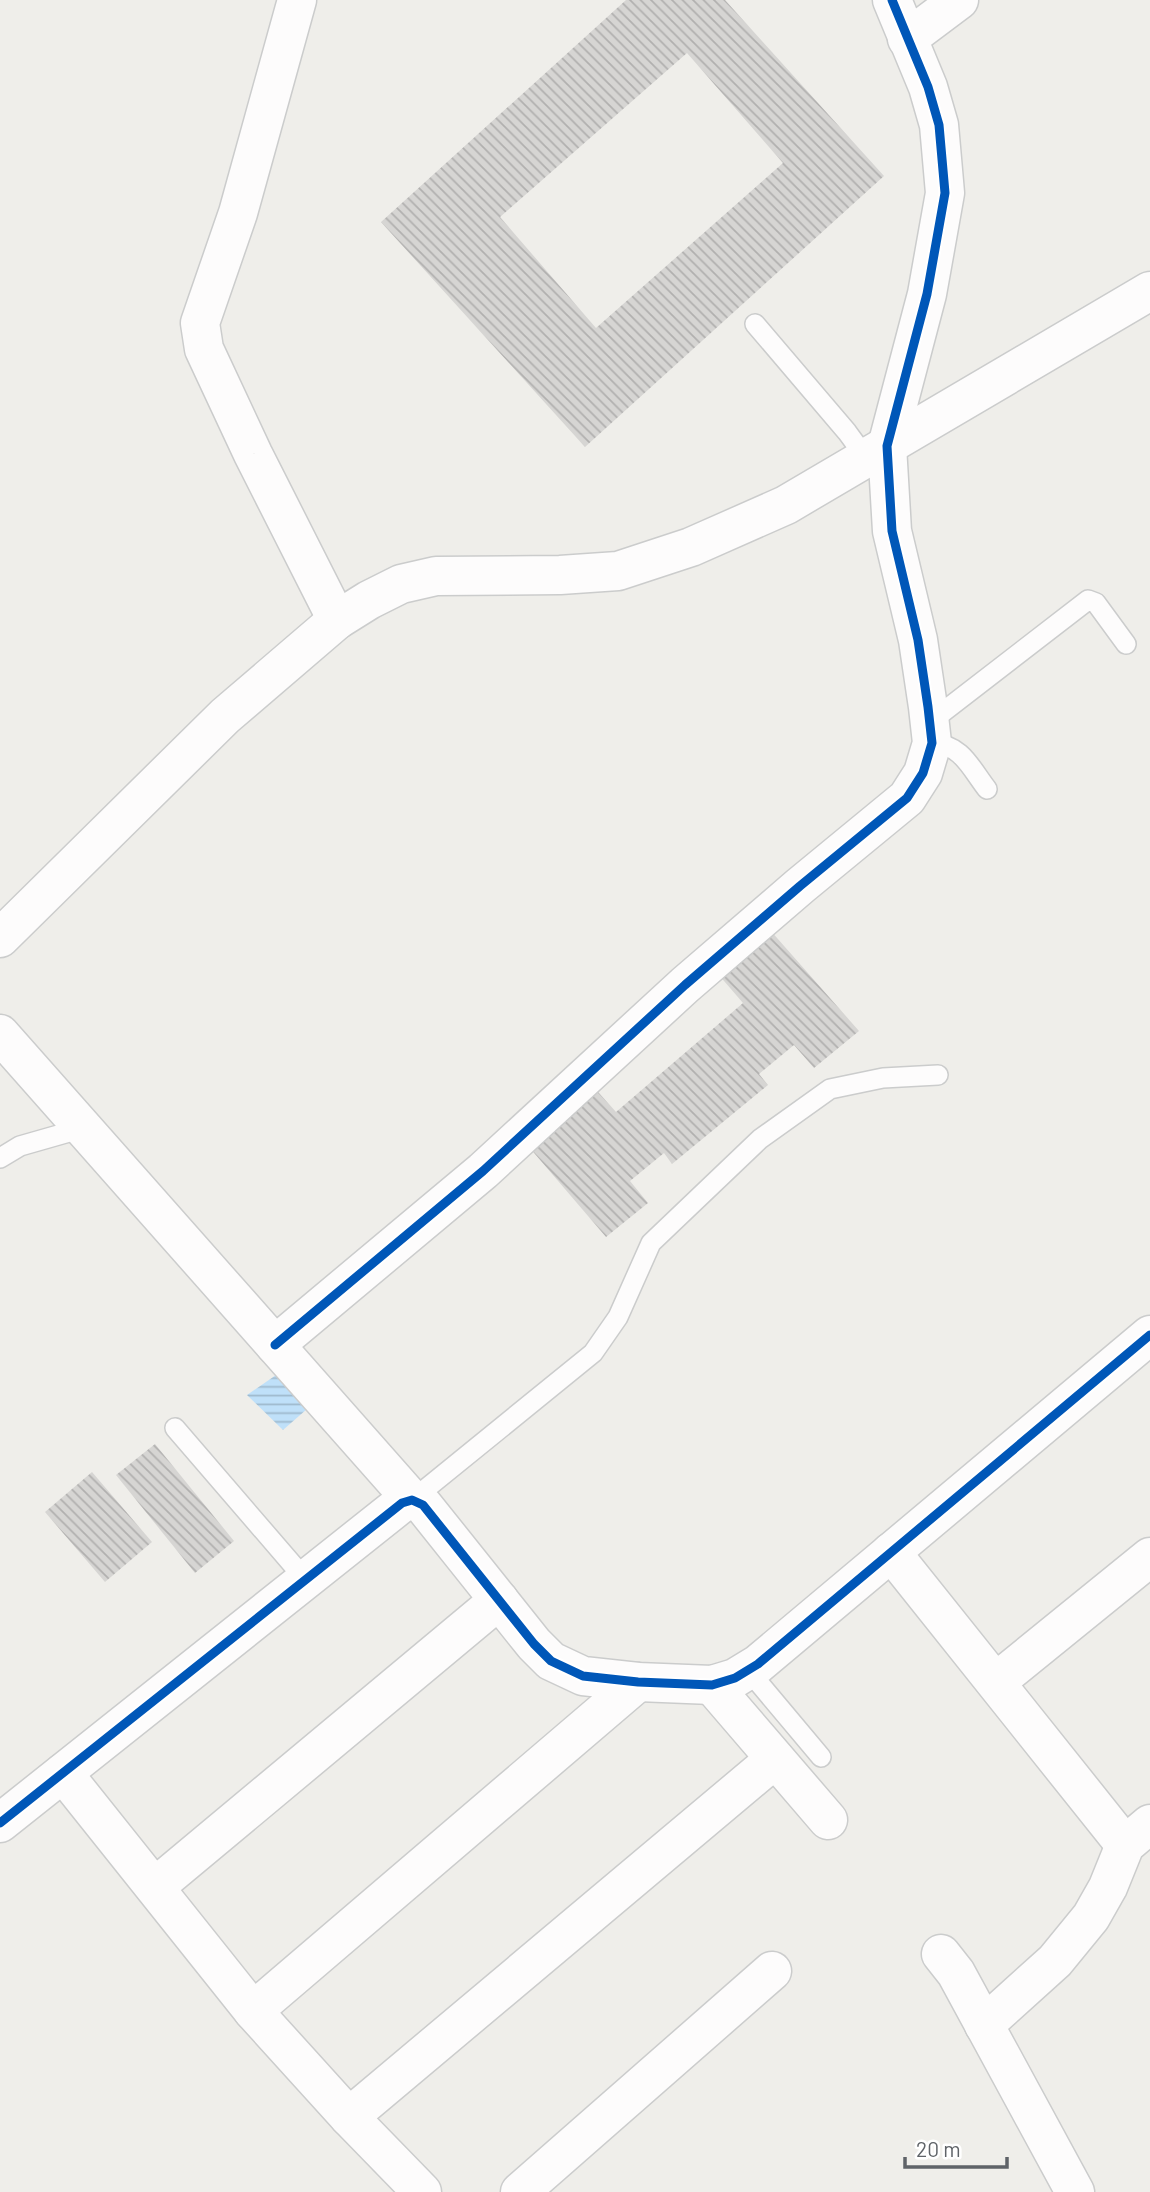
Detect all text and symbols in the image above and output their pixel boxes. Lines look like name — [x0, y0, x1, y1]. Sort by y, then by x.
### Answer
scale bar — [905, 2126, 1006, 2170]
text: 20 m — [916, 2136, 961, 2161]

